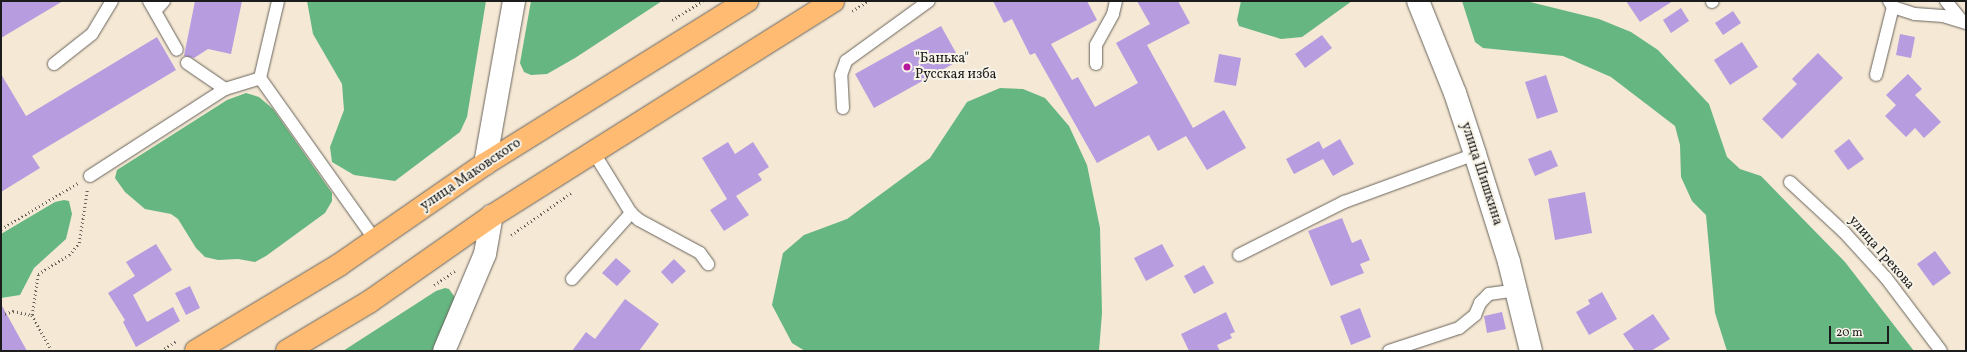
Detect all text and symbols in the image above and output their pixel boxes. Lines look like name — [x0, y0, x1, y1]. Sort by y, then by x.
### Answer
place label: "Банька" Русская изба — [915, 51, 997, 84]
marker: "Банька" Русская изба — [902, 62, 912, 72]
street label: улица Шишкина — [1456, 120, 1506, 228]
street label: улица Маковского — [417, 135, 525, 215]
street label: улица Грекова — [1844, 213, 1918, 293]
scale bar — [1831, 318, 1891, 344]
text: 20 m — [1836, 325, 1863, 341]

